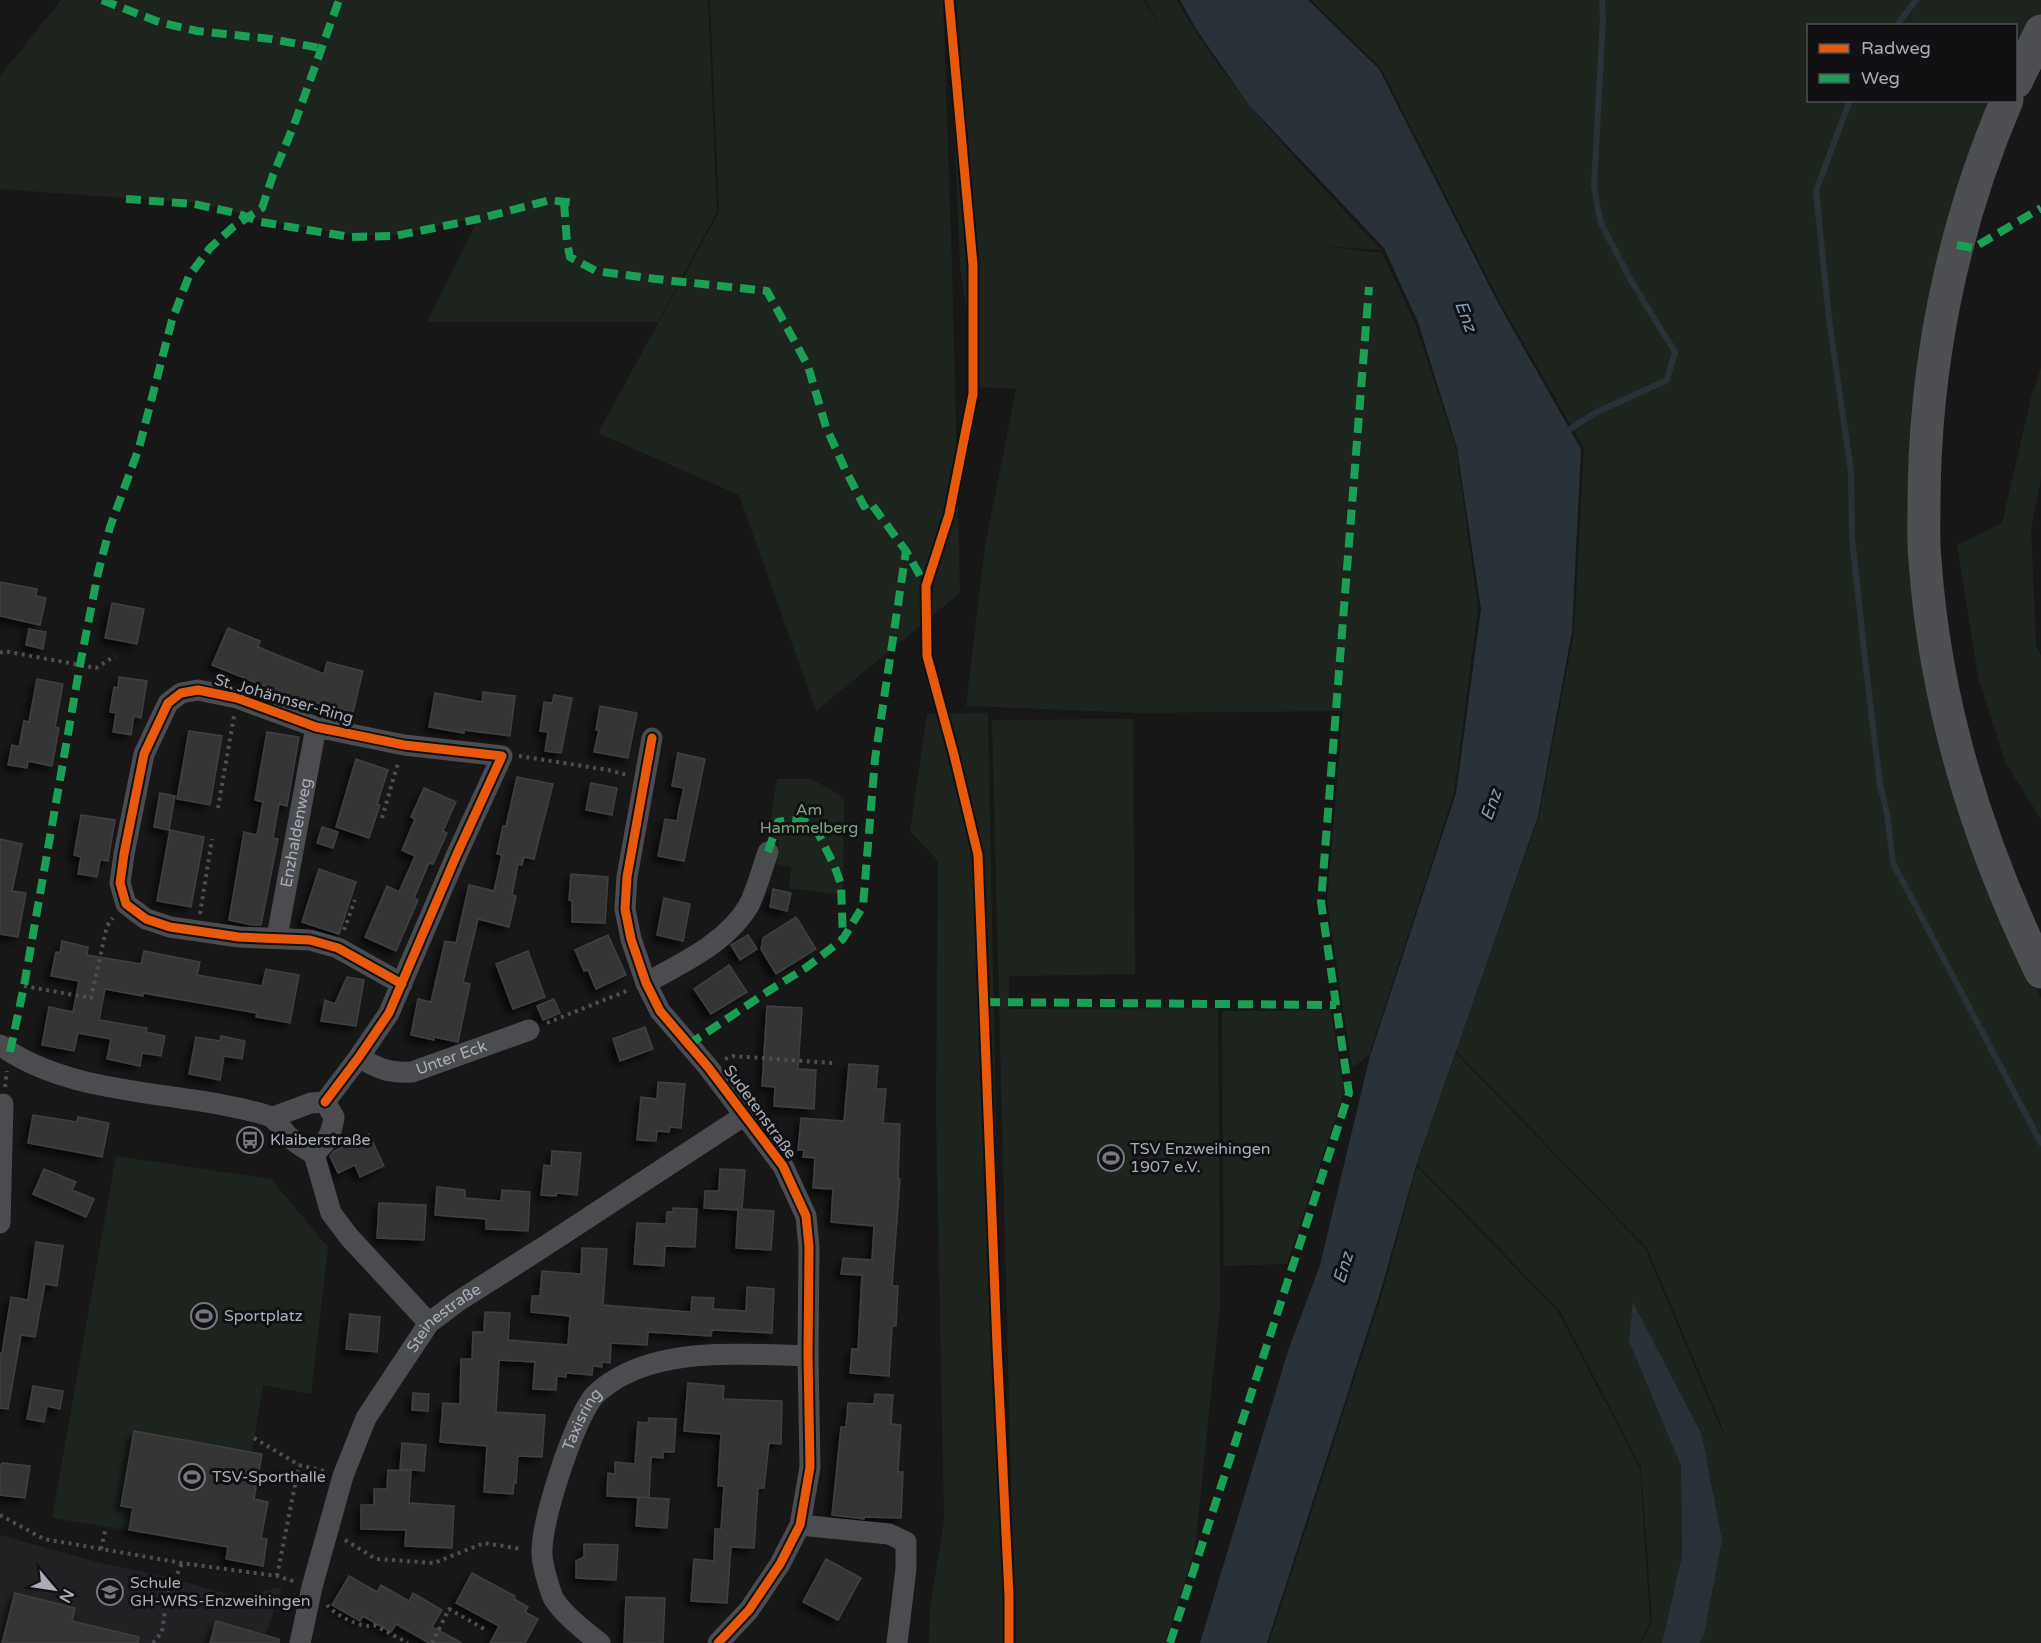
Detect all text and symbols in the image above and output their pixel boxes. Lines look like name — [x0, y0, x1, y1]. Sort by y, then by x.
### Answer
legend — [1807, 24, 2017, 102]
text: Radweg — [1861, 37, 1931, 59]
text: Weg — [1861, 67, 1900, 89]
water label: Enz — [1450, 297, 1483, 336]
street label: St. Johännser-Ring — [212, 670, 356, 728]
street label: Enzhaldenweg — [276, 776, 316, 889]
water label: Enz — [1476, 785, 1507, 823]
park label: Am Hammelberg — [760, 800, 858, 838]
street label: Unter Eck — [413, 1036, 490, 1080]
street label: Sudetenstraße — [719, 1061, 801, 1163]
bus stop icon: Klaiberstraße — [235, 1125, 265, 1155]
place label: Klaiberstraße — [270, 1130, 371, 1150]
place label: TSV Enzweihingen 1907 e.V. — [1130, 1139, 1271, 1177]
sports icon: TSV Enzweihingen 1907 e.V. — [1096, 1143, 1126, 1173]
water label: Enz — [1328, 1248, 1359, 1286]
street label: Steinestraße — [402, 1279, 485, 1356]
sports icon: Sportplatz — [189, 1301, 219, 1331]
place label: Sportplatz — [224, 1306, 303, 1326]
street label: Taxisring — [558, 1384, 606, 1454]
sports icon: TSV-Sporthalle — [177, 1462, 207, 1492]
place label: TSV-Sporthalle — [212, 1467, 326, 1487]
north arrow — [24, 1559, 84, 1619]
place label: Schule GH-WRS-Enzweihingen — [130, 1573, 310, 1611]
school or university icon: Schule GH-WRS-Enzweihingen — [95, 1577, 125, 1607]
text: N — [54, 1585, 78, 1606]

